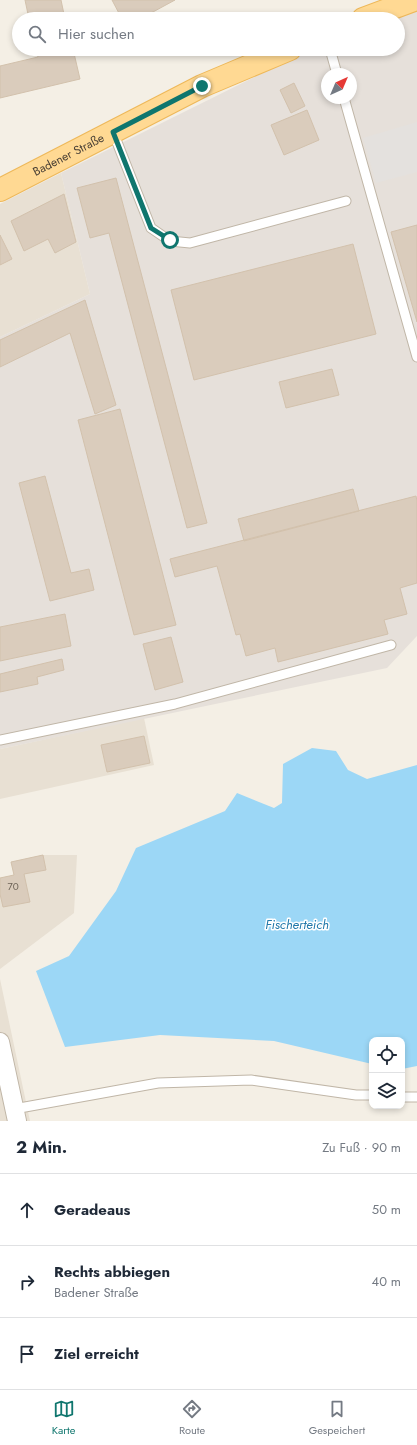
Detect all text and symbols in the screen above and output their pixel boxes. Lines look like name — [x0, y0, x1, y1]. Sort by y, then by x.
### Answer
search box — [12, 12, 405, 56]
icon: search — [26, 23, 48, 45]
text: Hier suchen — [58, 23, 135, 45]
north arrow — [321, 68, 357, 104]
route end — [193, 77, 211, 95]
street label: Badener Straße — [30, 129, 107, 181]
route start — [161, 231, 179, 249]
house number: 70 — [7, 879, 19, 894]
water label: Fischerteich — [265, 915, 329, 934]
map controls — [369, 1037, 405, 1109]
button: locate — [369, 1037, 405, 1073]
button: layers — [369, 1073, 405, 1109]
text: 2 Min. — [16, 1135, 67, 1159]
text: Zu Fuß · 90 m — [322, 1138, 401, 1157]
icon: ahead — [16, 1199, 38, 1221]
text: Geradeaus — [54, 1199, 130, 1221]
text: 50 m — [372, 1200, 401, 1219]
text: Rechts abbiegen — [54, 1261, 170, 1283]
icon: right — [16, 1271, 38, 1293]
text: 40 m — [372, 1272, 401, 1291]
text: Badener Straße — [54, 1283, 139, 1302]
icon: arrive — [16, 1343, 38, 1365]
text: Ziel erreicht — [54, 1343, 139, 1365]
tab: Karte — [52, 1398, 75, 1438]
tab: Route — [179, 1398, 205, 1438]
tab: Gespeichert — [309, 1398, 365, 1438]

